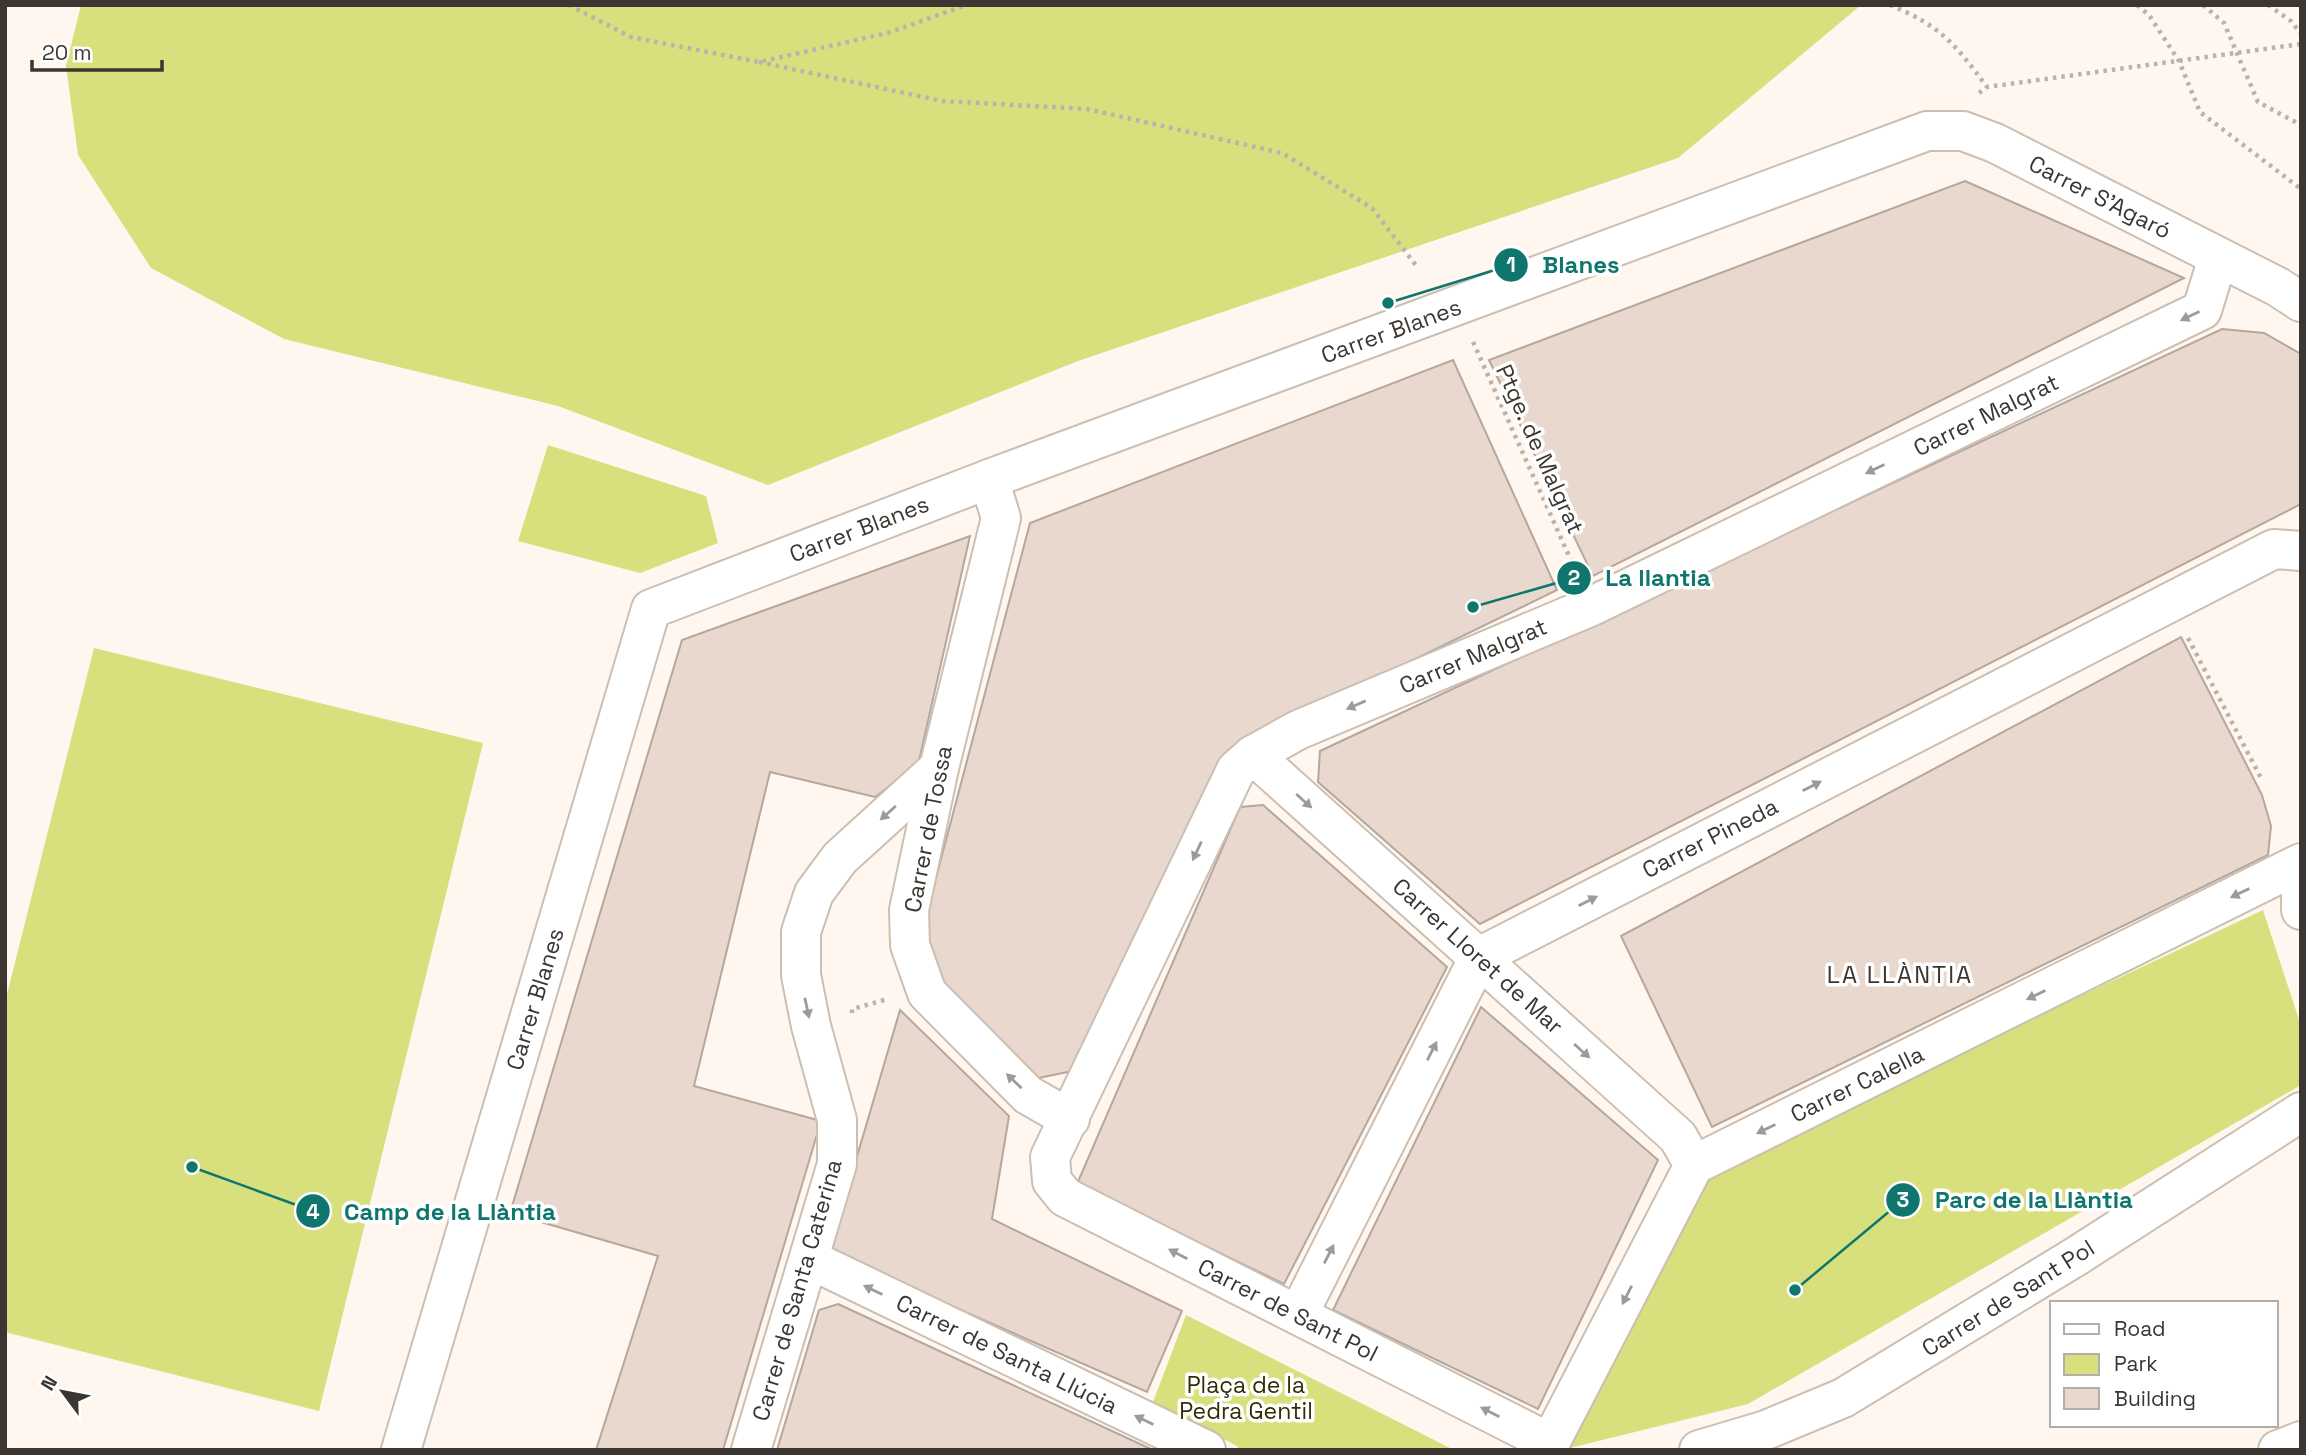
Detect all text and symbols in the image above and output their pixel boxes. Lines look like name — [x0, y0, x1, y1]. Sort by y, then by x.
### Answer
scale bar — [32, 28, 161, 72]
text: 20 m — [42, 39, 92, 66]
street label: Carrer S'Agaró — [2024, 148, 2176, 246]
callout: Blanes — [1494, 243, 1634, 288]
text: Blanes — [1542, 249, 1620, 280]
text: 1 — [1506, 251, 1516, 278]
street label: Carrer Blanes — [1317, 292, 1465, 370]
one-way arrow — [2180, 310, 2200, 322]
street label: Ptge. de Malgrat — [1489, 360, 1591, 538]
street label: Carrer Malgrat — [1908, 367, 2064, 463]
one-way arrow — [1865, 463, 1885, 474]
street label: Carrer Blanes — [785, 489, 933, 569]
callout: La llantia — [1556, 555, 1724, 600]
text: La llantia — [1605, 562, 1711, 593]
text: 2 — [1568, 564, 1580, 591]
street label: Carrer Malgrat — [1394, 611, 1552, 701]
one-way arrow — [1345, 700, 1366, 711]
street label: Carrer de Tossa — [897, 743, 959, 915]
one-way arrow — [1802, 781, 1822, 792]
street label: Carrer Pineda — [1637, 791, 1783, 885]
one-way arrow — [1295, 792, 1312, 808]
one-way arrow — [879, 805, 897, 821]
one-way arrow — [1191, 841, 1203, 861]
street label: Carrer Lloret de Mar — [1386, 871, 1570, 1041]
one-way arrow — [2230, 888, 2250, 899]
one-way arrow — [1578, 896, 1598, 907]
street label: Carrer Blanes — [499, 924, 571, 1074]
district label: LA LLÀNTIA — [1827, 959, 1973, 990]
one-way arrow — [2026, 989, 2046, 1000]
one-way arrow — [802, 997, 813, 1019]
street label: Carrer Calella — [1785, 1039, 1929, 1129]
one-way arrow — [1426, 1041, 1437, 1061]
one-way arrow — [1573, 1042, 1590, 1058]
one-way arrow — [1005, 1073, 1022, 1090]
one-way arrow — [1756, 1123, 1776, 1134]
street label: Carrer de Santa Caterina — [745, 1156, 849, 1424]
callout: Parc de la Llàntia — [1886, 1177, 2147, 1222]
text: Parc de la Llàntia — [1935, 1184, 2133, 1215]
text: 3 — [1897, 1186, 1909, 1213]
callout: Camp de la Llàntia — [295, 1189, 570, 1234]
text: Camp de la Llàntia — [344, 1196, 556, 1227]
text: 4 — [306, 1198, 320, 1225]
street label: Carrer de Sant Pol — [1916, 1233, 2100, 1363]
one-way arrow — [1324, 1244, 1335, 1264]
one-way arrow — [1168, 1248, 1188, 1259]
street label: Carrer de Sant Pol — [1193, 1252, 1383, 1368]
one-way arrow — [863, 1284, 883, 1295]
one-way arrow — [1621, 1285, 1632, 1305]
street label: Carrer de Santa Llúcia — [891, 1287, 1123, 1421]
legend — [2050, 1301, 2278, 1427]
text: Road — [2114, 1315, 2166, 1342]
text: Park — [2114, 1350, 2158, 1377]
north arrow — [28, 1357, 98, 1427]
park label: Plaça de la Pedra Gentil — [1179, 1370, 1313, 1426]
text: N — [35, 1371, 63, 1395]
text: Building — [2114, 1385, 2196, 1412]
one-way arrow — [1480, 1407, 1500, 1418]
one-way arrow — [1134, 1414, 1155, 1425]

